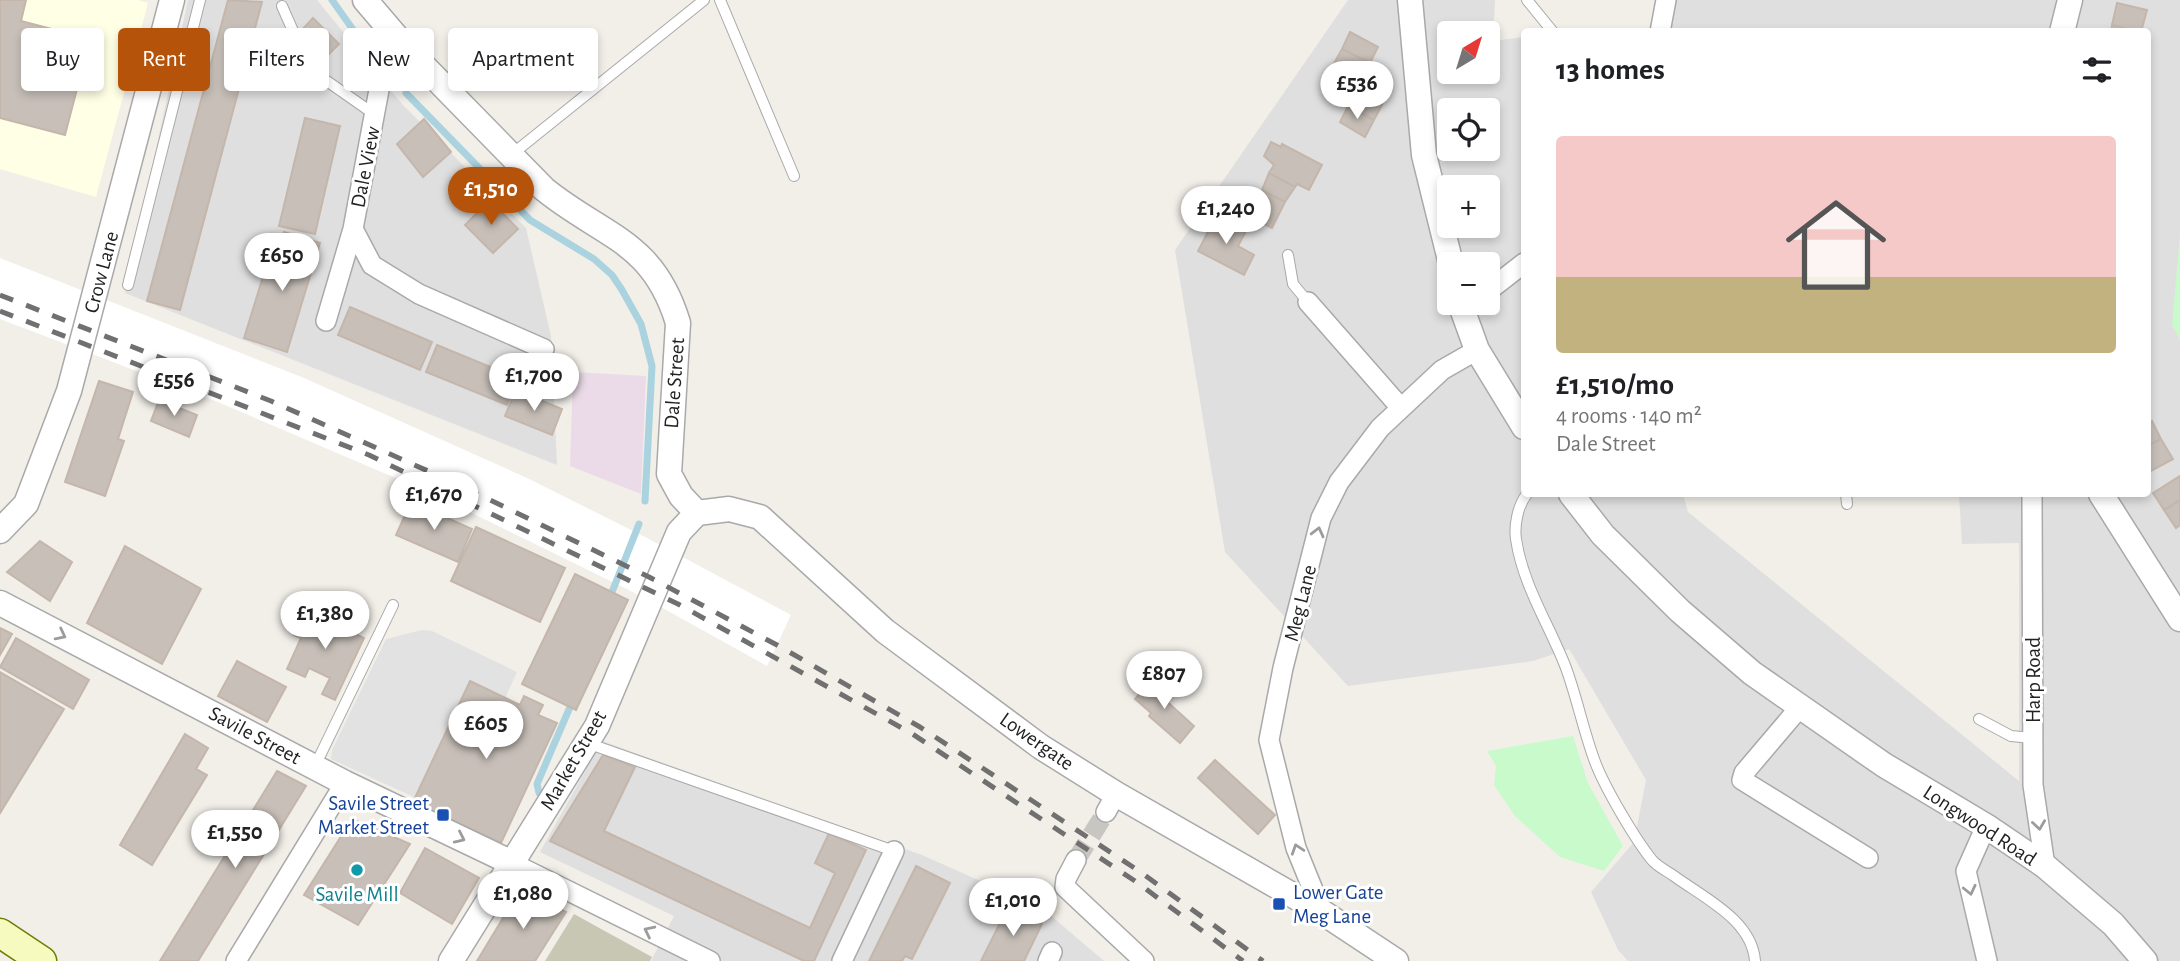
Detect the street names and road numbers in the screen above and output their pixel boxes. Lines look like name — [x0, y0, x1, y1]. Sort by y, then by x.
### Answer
street label: Dale View — [347, 125, 384, 210]
street label: Crow Lane — [81, 229, 122, 315]
street label: Dale Street — [661, 337, 688, 429]
street label: Meg Lane — [1281, 563, 1320, 644]
street label: Harp Road — [2023, 637, 2044, 723]
street label: Savile Street — [205, 703, 304, 768]
street label: Market Street — [537, 707, 610, 814]
street label: Lowergate — [996, 709, 1077, 774]
street label: Longwood Road — [1919, 781, 2040, 870]

